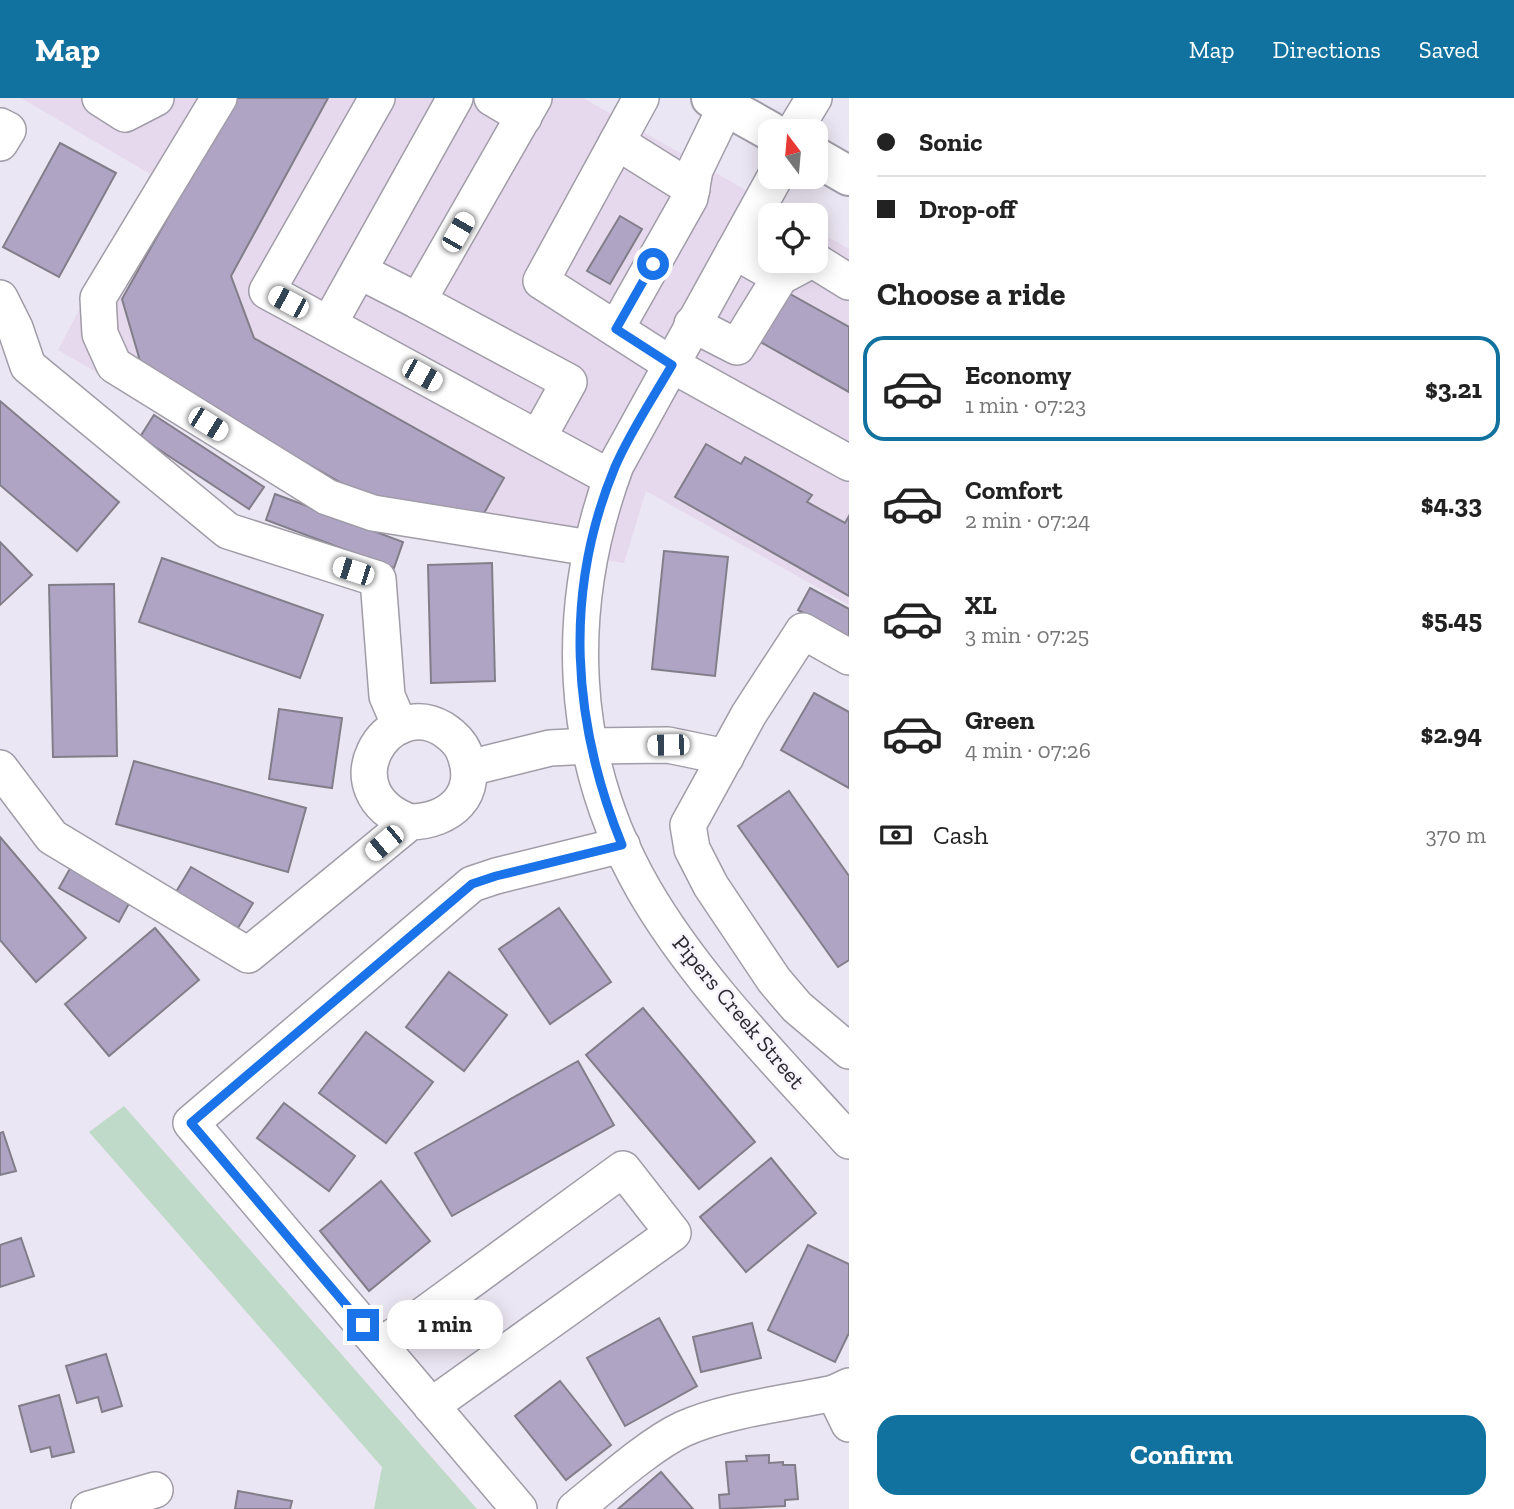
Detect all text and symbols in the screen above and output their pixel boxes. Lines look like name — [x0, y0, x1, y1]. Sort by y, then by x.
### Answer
text: Map — [35, 30, 100, 69]
text: Map — [1189, 35, 1235, 64]
text: Directions — [1273, 35, 1381, 64]
text: Saved — [1419, 35, 1479, 64]
north arrow — [758, 119, 828, 189]
map controls — [758, 119, 828, 273]
text: Sonic — [919, 126, 983, 158]
text: Drop-off — [919, 193, 1016, 225]
button: locate — [758, 203, 828, 273]
car — [439, 209, 478, 255]
route start — [637, 248, 669, 280]
text: Choose a ride — [877, 275, 1065, 313]
car — [265, 283, 312, 321]
car — [399, 356, 446, 394]
icon: car — [881, 357, 944, 420]
text: Economy — [965, 359, 1071, 391]
text: $3.21 — [1425, 373, 1482, 405]
text: 1 min · 07:23 — [965, 391, 1086, 419]
car — [185, 404, 232, 444]
icon: car — [881, 472, 944, 535]
text: Comfort — [965, 474, 1062, 506]
text: $4.33 — [1421, 488, 1482, 520]
text: 2 min · 07:24 — [965, 506, 1091, 534]
car — [330, 555, 377, 587]
icon: car — [881, 587, 944, 650]
text: XL — [965, 589, 997, 621]
text: $5.45 — [1421, 603, 1482, 635]
text: 3 min · 07:25 — [965, 621, 1089, 649]
icon: car — [881, 702, 944, 765]
text: Green — [965, 704, 1035, 736]
text: $2.94 — [1421, 718, 1482, 750]
car — [647, 734, 690, 756]
text: 4 min · 07:26 — [965, 736, 1091, 764]
icon: cash — [877, 816, 915, 854]
text: Cash — [933, 819, 988, 851]
car — [362, 821, 407, 865]
text: 370 m — [1426, 821, 1486, 849]
street label: Pipers Creek Street — [667, 929, 812, 1095]
callout: 1 min — [388, 1300, 503, 1350]
route end — [347, 1309, 379, 1341]
text: 1 min — [418, 1310, 472, 1338]
button: Confirm — [877, 1415, 1486, 1495]

